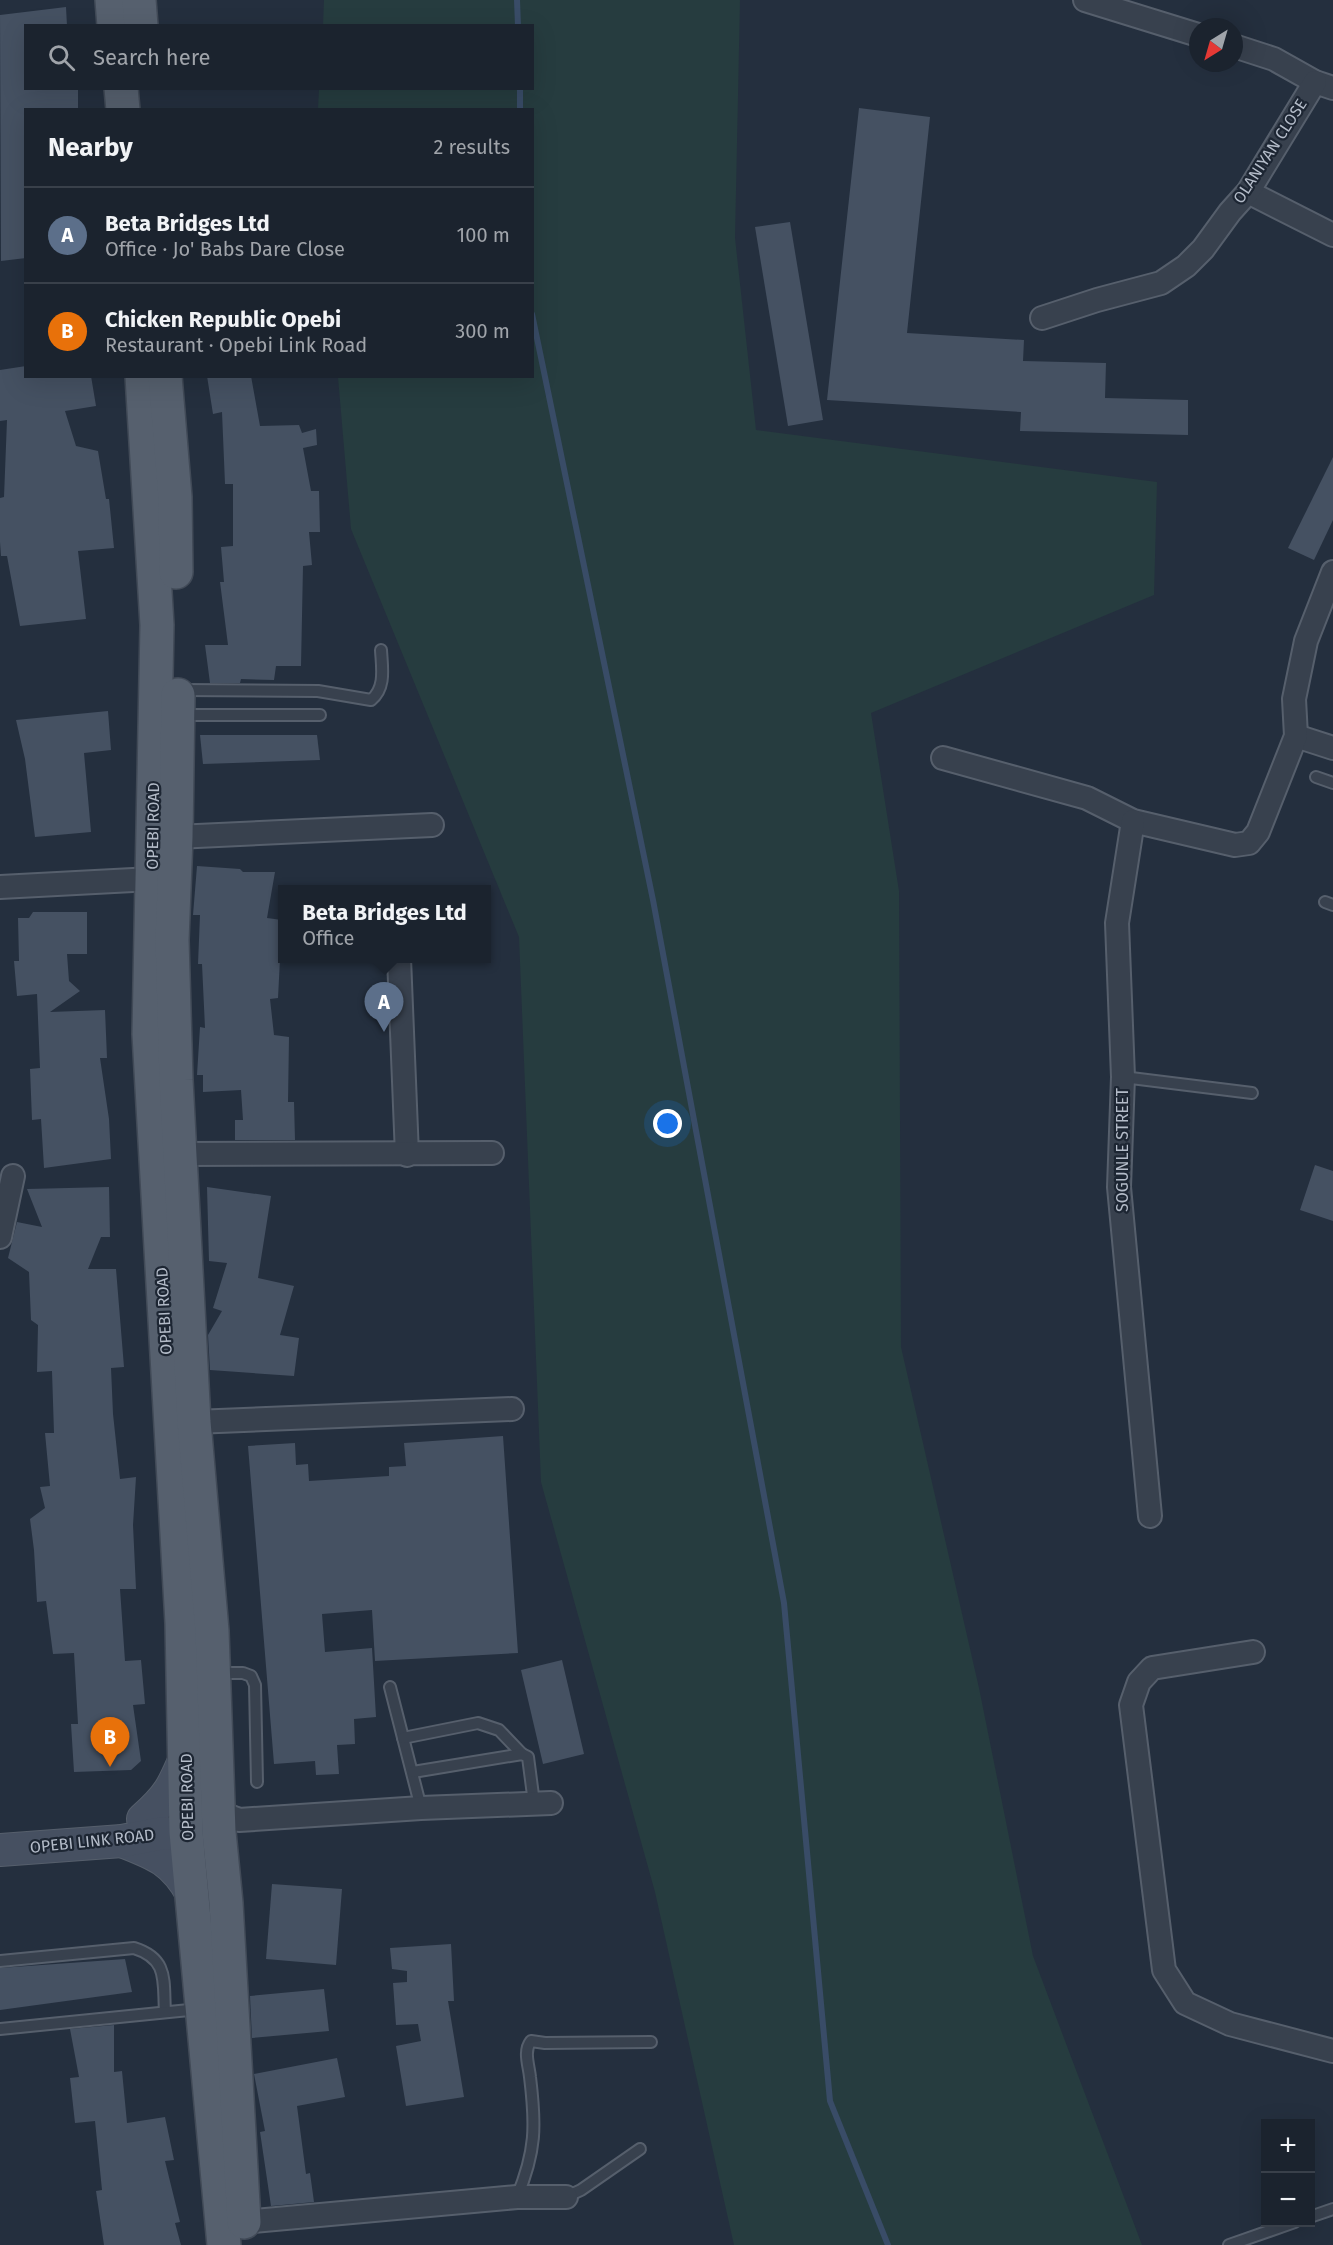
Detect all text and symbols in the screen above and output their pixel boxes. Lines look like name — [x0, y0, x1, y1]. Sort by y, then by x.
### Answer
north arrow — [1189, 18, 1243, 72]
search box — [24, 24, 534, 90]
icon: search — [45, 41, 78, 74]
text: Search here — [93, 44, 211, 71]
street label: OLANIYAN CLOSE — [1229, 95, 1311, 207]
text: Nearby — [48, 132, 133, 163]
text: 2 results — [433, 135, 510, 159]
text: Beta Bridges Ltd — [105, 210, 270, 237]
text: A — [62, 223, 73, 247]
text: 100 m — [457, 223, 510, 247]
text: Office · Jo' Babs Dare Close — [105, 237, 345, 261]
text: Chicken Republic Opebi — [105, 306, 341, 333]
text: B — [61, 319, 74, 343]
text: 300 m — [455, 319, 510, 343]
text: Restaurant · Opebi Link Road — [105, 333, 367, 357]
street label: OPEBI ROAD — [143, 782, 163, 870]
popup — [278, 885, 491, 963]
text: Beta Bridges Ltd — [302, 899, 467, 926]
text: Office — [302, 926, 354, 950]
pin: A — [364, 982, 404, 1032]
street label: SOGUNLE STREET — [1113, 1087, 1132, 1212]
your location — [653, 1109, 682, 1138]
street label: OPEBI ROAD — [152, 1267, 176, 1355]
pin: B — [90, 1718, 130, 1767]
street label: OPEBI ROAD — [177, 1753, 197, 1841]
street label: OPEBI LINK ROAD — [29, 1825, 155, 1857]
map controls — [1261, 2119, 1315, 2227]
button: + — [1261, 2119, 1315, 2173]
button: − — [1261, 2173, 1315, 2227]

